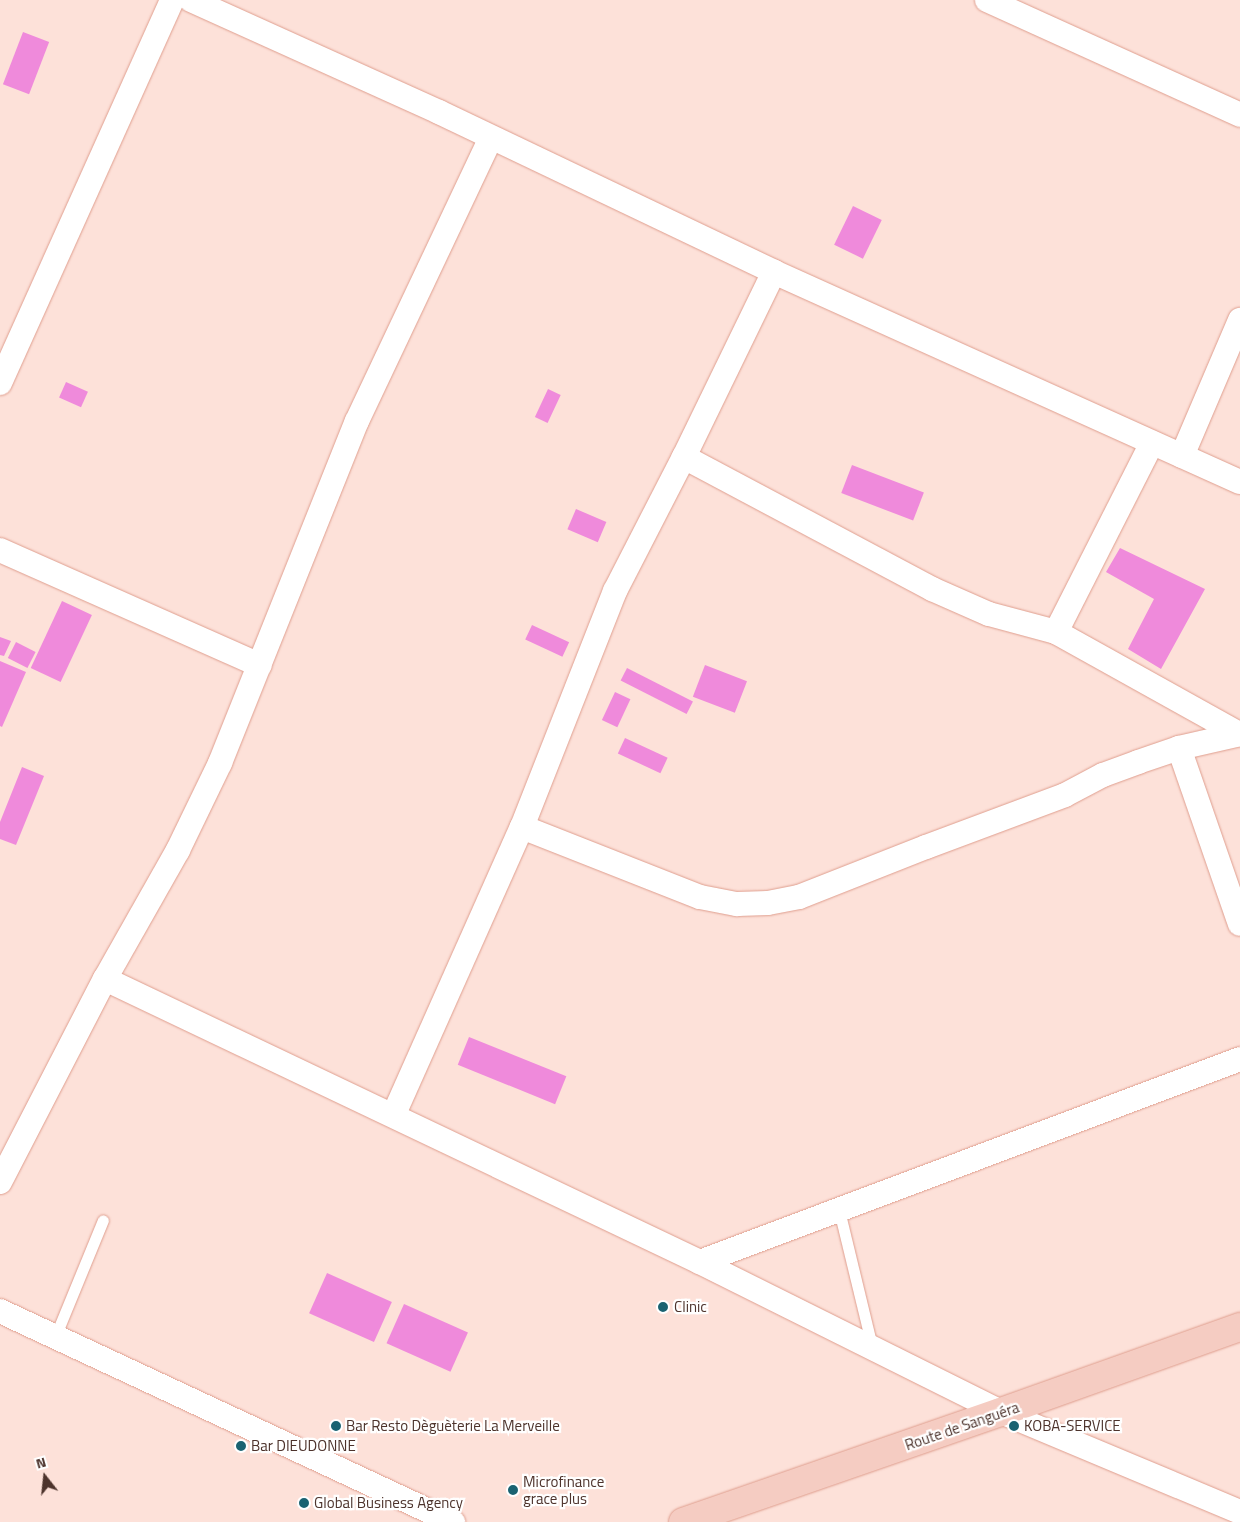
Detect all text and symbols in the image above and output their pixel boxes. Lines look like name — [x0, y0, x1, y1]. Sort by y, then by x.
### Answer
place label: Clinic — [674, 1298, 707, 1316]
marker: Clinic — [656, 1300, 670, 1314]
street label: Route de Sanguéra — [903, 1398, 1021, 1454]
place label: Bar Resto Dèguèterie La Merveille — [346, 1417, 560, 1435]
place label: KOBA-SERVICE — [1024, 1417, 1121, 1435]
marker: Bar Resto Dèguèterie La Merveille — [330, 1420, 342, 1432]
marker: KOBA-SERVICE — [1008, 1420, 1020, 1432]
place label: Bar DIEUDONNE — [251, 1437, 356, 1455]
marker: Bar DIEUDONNE — [235, 1440, 247, 1452]
text: N — [33, 1451, 48, 1474]
north arrow — [20, 1452, 70, 1502]
place label: Microfinance grace plus — [523, 1472, 604, 1507]
marker: Microfinance grace plus — [507, 1484, 519, 1496]
place label: Global Business Agency — [314, 1494, 463, 1512]
marker: Global Business Agency — [298, 1497, 310, 1509]

